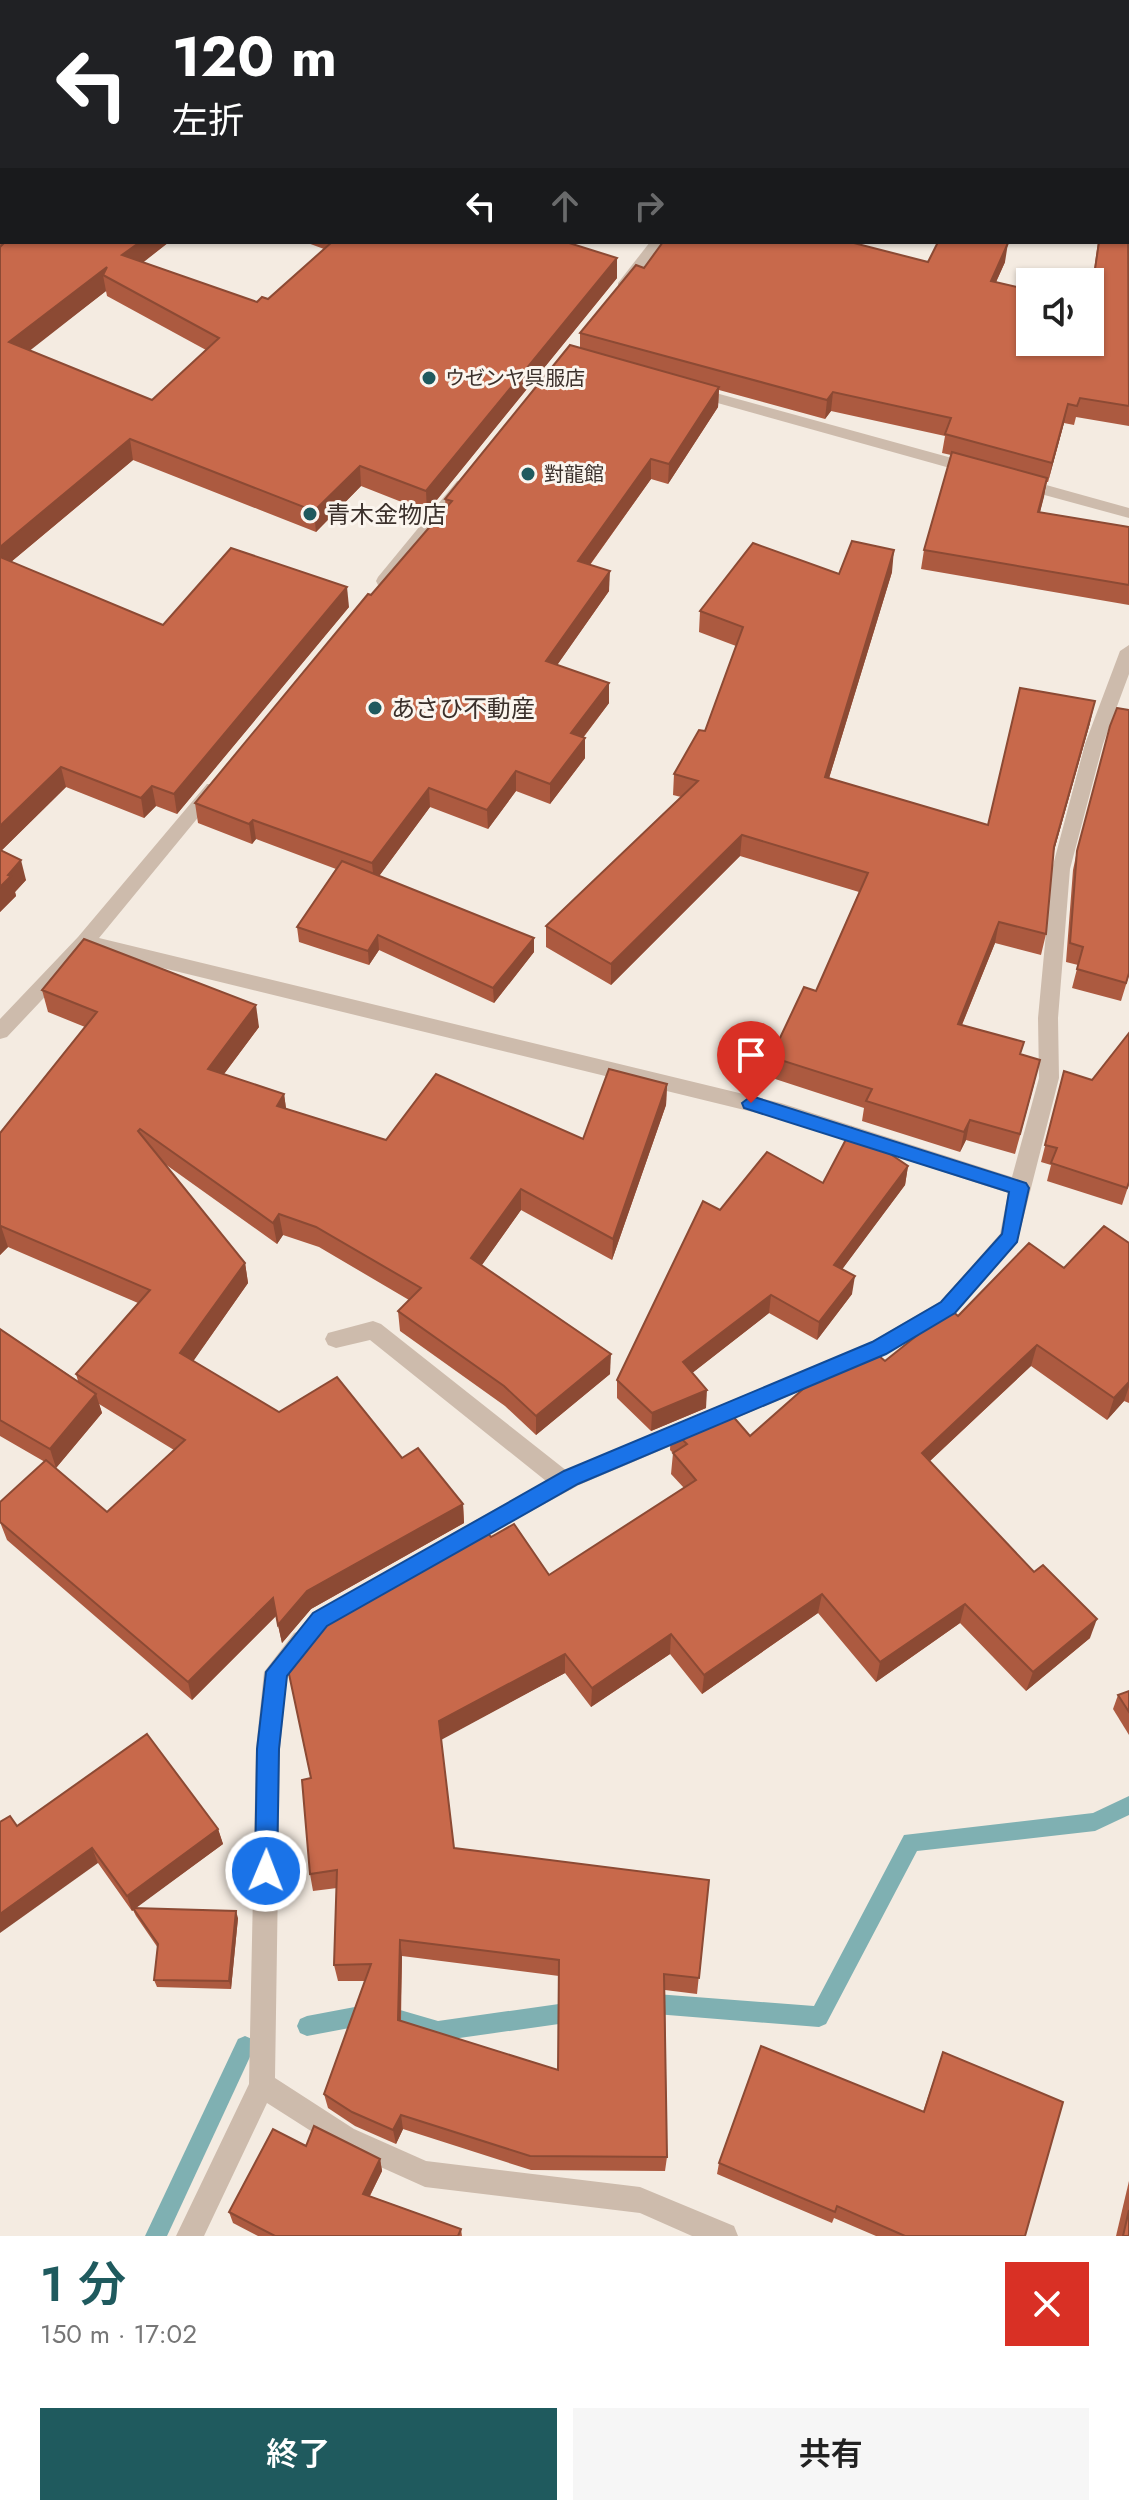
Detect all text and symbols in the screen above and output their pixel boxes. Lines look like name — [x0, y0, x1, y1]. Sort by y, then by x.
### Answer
text: 120 m — [172, 16, 337, 97]
icon: left — [40, 32, 144, 136]
text: 左折 — [172, 94, 244, 146]
icon: left — [459, 184, 503, 228]
icon: ahead — [543, 184, 587, 228]
icon: right — [627, 184, 671, 228]
map controls — [1016, 268, 1104, 356]
button: sound — [1016, 268, 1104, 356]
place label: ウゼンヤ呉服店 — [445, 364, 585, 393]
marker: ウゼンヤ呉服店 — [420, 369, 438, 387]
place label: 對龍館 — [544, 460, 604, 489]
marker: 對龍館 — [519, 465, 537, 483]
place label: 青木金物店 — [326, 497, 446, 532]
marker: 青木金物店 — [301, 505, 319, 523]
place label: あさひ不動産 — [391, 691, 535, 726]
marker: あさひ不動産 — [366, 699, 384, 717]
pin — [717, 1021, 785, 1103]
icon: arrive — [729, 1033, 773, 1077]
position arrow — [224, 1829, 308, 1913]
text: 1 分 — [40, 2250, 126, 2319]
button: close — [1005, 2262, 1089, 2346]
text: 150 m · 17:02 — [40, 2315, 197, 2353]
button: 終了 — [40, 2408, 557, 2500]
button: 共有 — [573, 2408, 1089, 2500]

